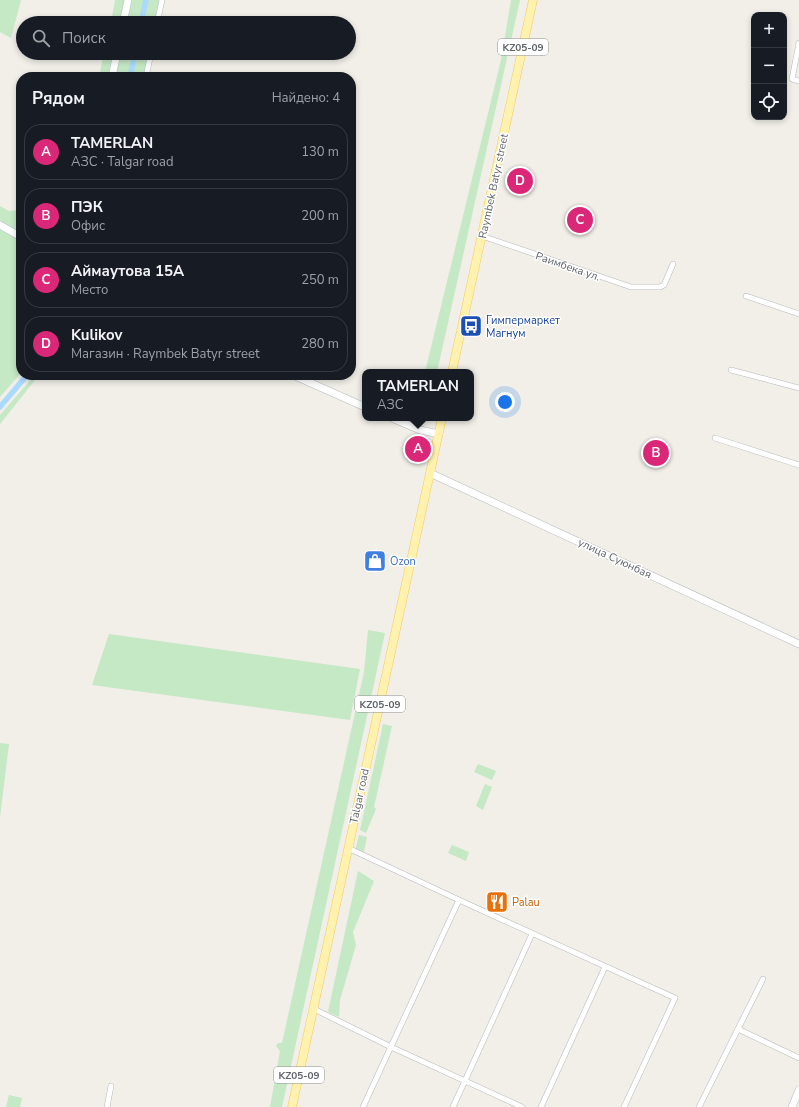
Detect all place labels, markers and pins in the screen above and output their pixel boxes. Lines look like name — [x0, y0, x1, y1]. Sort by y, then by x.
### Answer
pin: D — [507, 166, 533, 196]
pin: C — [567, 205, 593, 235]
bus stop icon: Гимпермаркет Магнум — [458, 313, 484, 339]
place label: Гимпермаркет Магнум — [486, 313, 560, 341]
pin: A — [405, 434, 431, 464]
pin: B — [643, 438, 669, 468]
shop icon: Ozon — [362, 548, 388, 574]
place label: Ozon — [390, 554, 416, 569]
restaurant icon: Palau — [484, 889, 510, 915]
place label: Palau — [512, 895, 540, 910]

